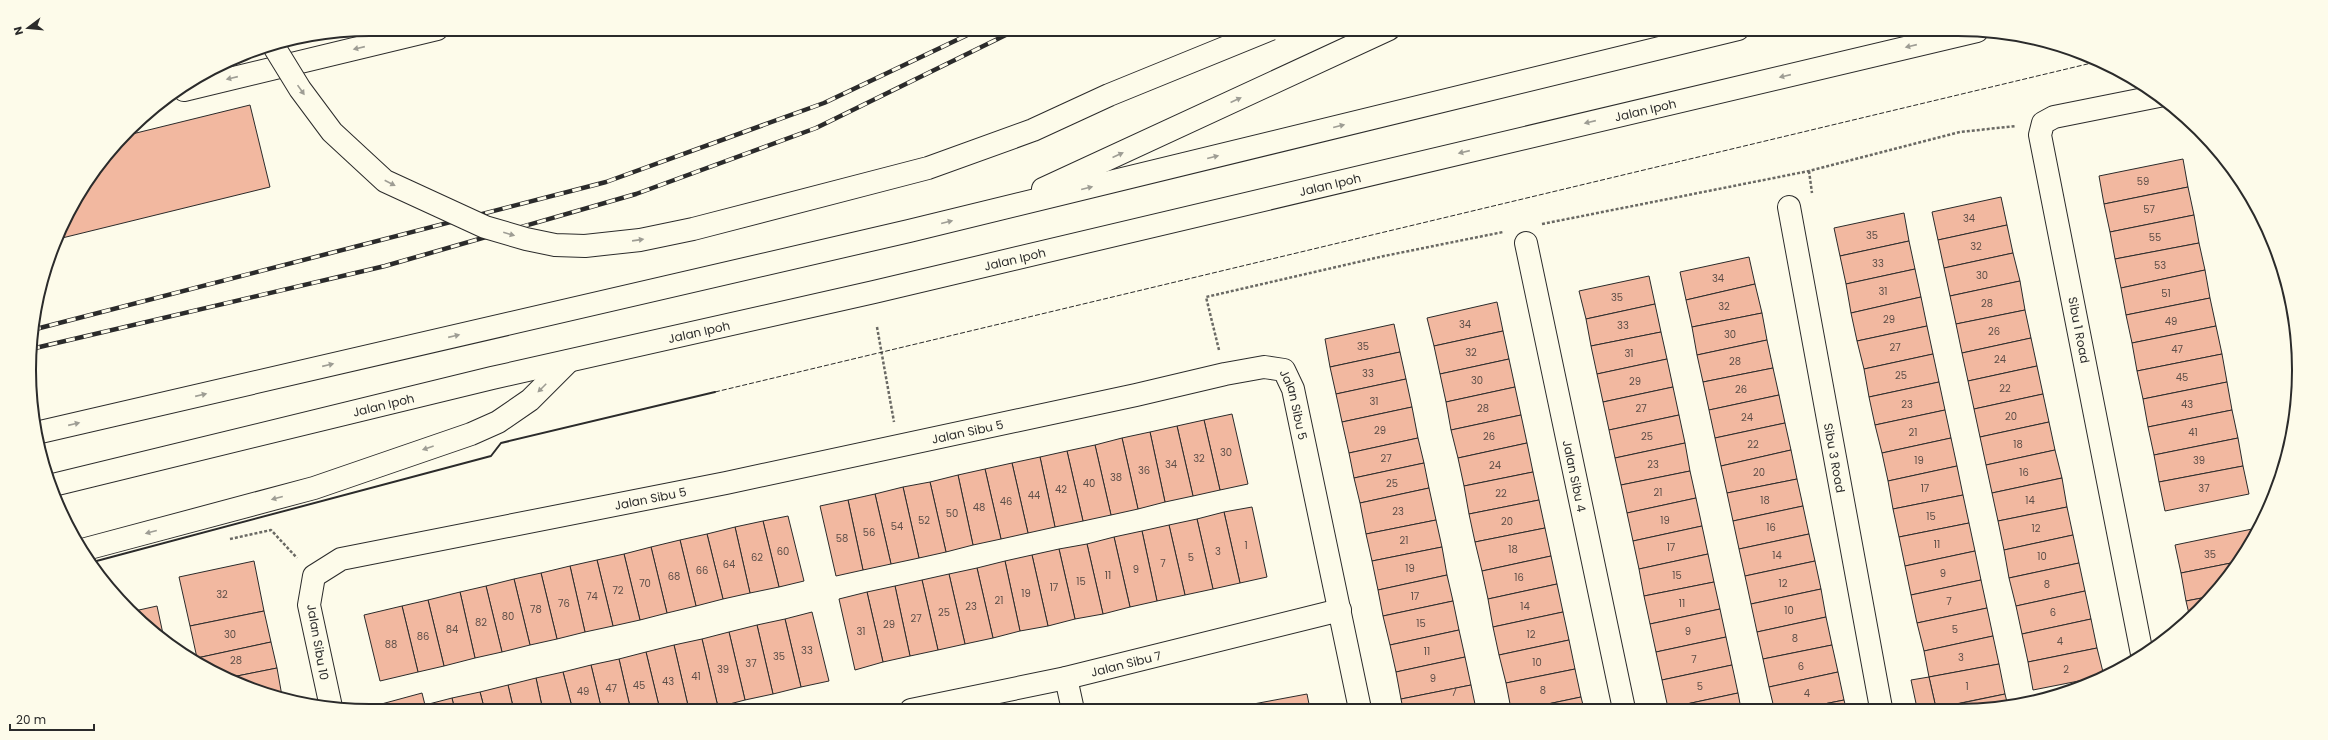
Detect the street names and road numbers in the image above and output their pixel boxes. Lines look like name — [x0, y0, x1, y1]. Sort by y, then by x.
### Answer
street label: Jalan Ipoh — [1613, 94, 1678, 125]
street label: Jalan Ipoh — [1297, 169, 1363, 200]
street label: Jalan Ipoh — [982, 243, 1047, 274]
street label: Sibu 1 Road — [2064, 295, 2094, 365]
street label: Jalan Ipoh — [666, 316, 732, 347]
street label: Jalan Sibu 5 — [1276, 366, 1312, 441]
street label: Jalan Ipoh — [351, 389, 416, 420]
street label: Jalan Sibu 5 — [930, 415, 1005, 447]
street label: Sibu 3 Road — [1820, 422, 1850, 494]
street label: Jalan Sibu 4 — [1559, 438, 1591, 514]
street label: Jalan Sibu 5 — [613, 483, 688, 513]
street label: Jalan Sibu 10 — [303, 603, 333, 681]
street label: Jalan Sibu 7 — [1089, 646, 1163, 680]

